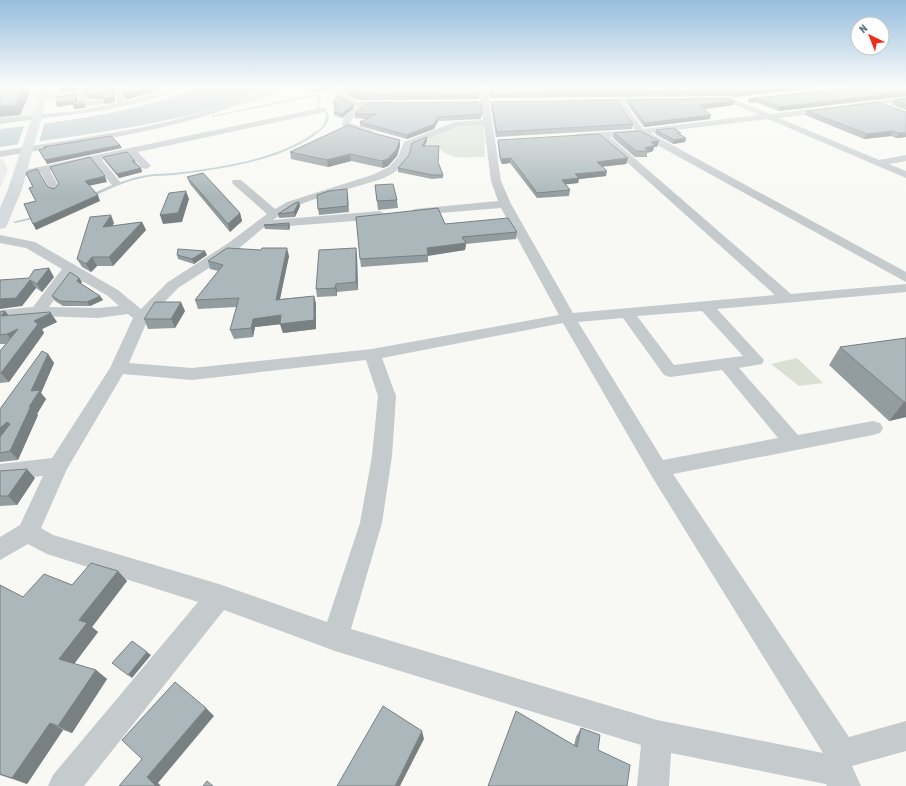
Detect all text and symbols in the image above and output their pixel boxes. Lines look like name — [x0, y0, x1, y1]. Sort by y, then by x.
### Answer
north arrow — [850, 16, 890, 56]
text: N — [857, 22, 870, 35]

